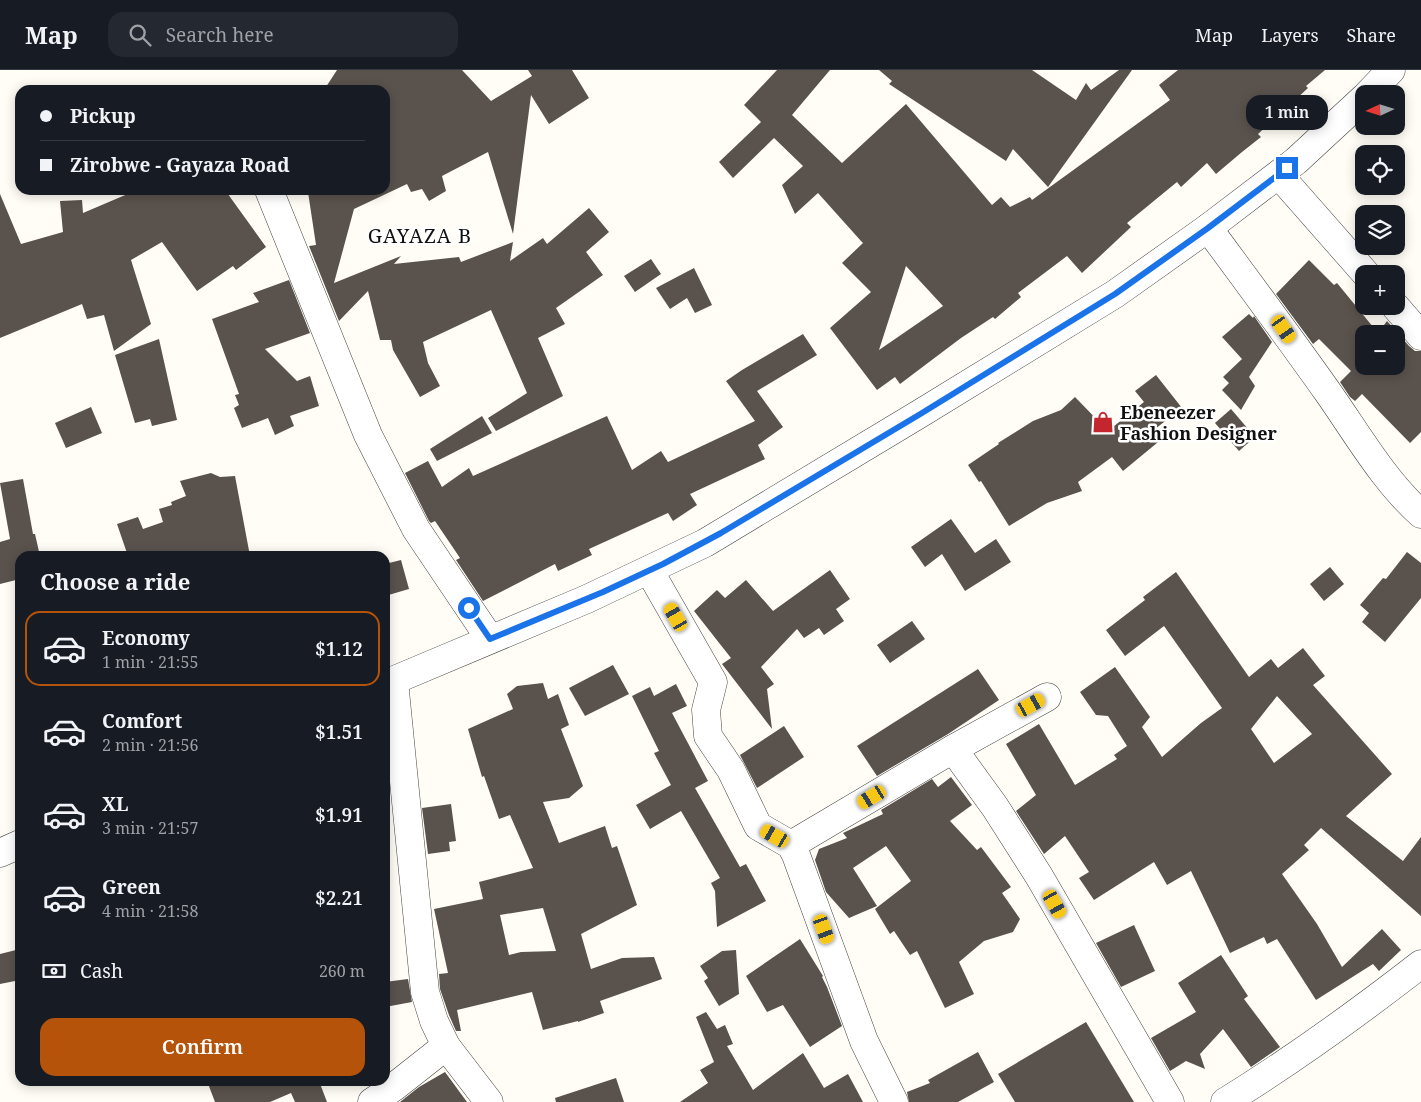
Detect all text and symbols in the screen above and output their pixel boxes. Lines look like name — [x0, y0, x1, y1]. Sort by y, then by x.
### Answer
search box — [108, 12, 458, 57]
text: Map — [25, 18, 78, 51]
icon: search — [126, 21, 154, 49]
text: Search here — [166, 22, 274, 48]
text: Map — [1195, 23, 1233, 47]
text: Layers — [1261, 23, 1319, 47]
text: Share — [1347, 23, 1396, 47]
north arrow — [1355, 85, 1405, 135]
map controls — [1355, 85, 1405, 375]
callout: 1 min — [1246, 96, 1328, 131]
text: 1 min — [1265, 101, 1309, 123]
text: Pickup — [70, 103, 136, 129]
button: locate — [1355, 145, 1405, 195]
text: Zirobwe - Gayaza Road — [70, 152, 290, 178]
route end — [1276, 157, 1298, 179]
button: layers — [1355, 205, 1405, 255]
district label: GAYAZA B — [368, 222, 472, 249]
button: + — [1355, 265, 1405, 315]
car — [1269, 312, 1298, 346]
button: − — [1355, 325, 1405, 375]
place label: Ebeneezer Fashion Designer — [1120, 400, 1277, 445]
shop icon: Ebeneezer Fashion Designer — [1090, 409, 1116, 435]
text: Choose a ride — [40, 566, 190, 596]
route start — [458, 597, 480, 619]
car — [662, 600, 689, 634]
text: Economy — [102, 625, 190, 651]
icon: car — [42, 626, 87, 671]
text: $1.12 — [315, 636, 363, 662]
text: 1 min · 21:55 — [102, 651, 198, 673]
car — [1014, 691, 1047, 719]
text: Comfort — [102, 708, 182, 734]
icon: car — [42, 709, 87, 754]
text: $1.51 — [315, 719, 363, 745]
text: 2 min · 21:56 — [102, 734, 198, 756]
car — [855, 783, 888, 811]
text: XL — [102, 791, 128, 817]
icon: car — [42, 792, 87, 837]
text: $1.91 — [315, 802, 363, 828]
text: 3 min · 21:57 — [102, 817, 198, 839]
car — [758, 822, 791, 850]
text: Green — [102, 874, 161, 900]
icon: car — [42, 875, 87, 920]
text: $2.21 — [315, 885, 363, 911]
car — [1041, 887, 1068, 921]
text: 4 min · 21:58 — [102, 900, 198, 922]
car — [811, 912, 836, 946]
icon: cash — [40, 957, 68, 985]
text: Cash — [80, 958, 123, 984]
text: 260 m — [319, 960, 365, 982]
button: Confirm — [40, 1018, 365, 1076]

